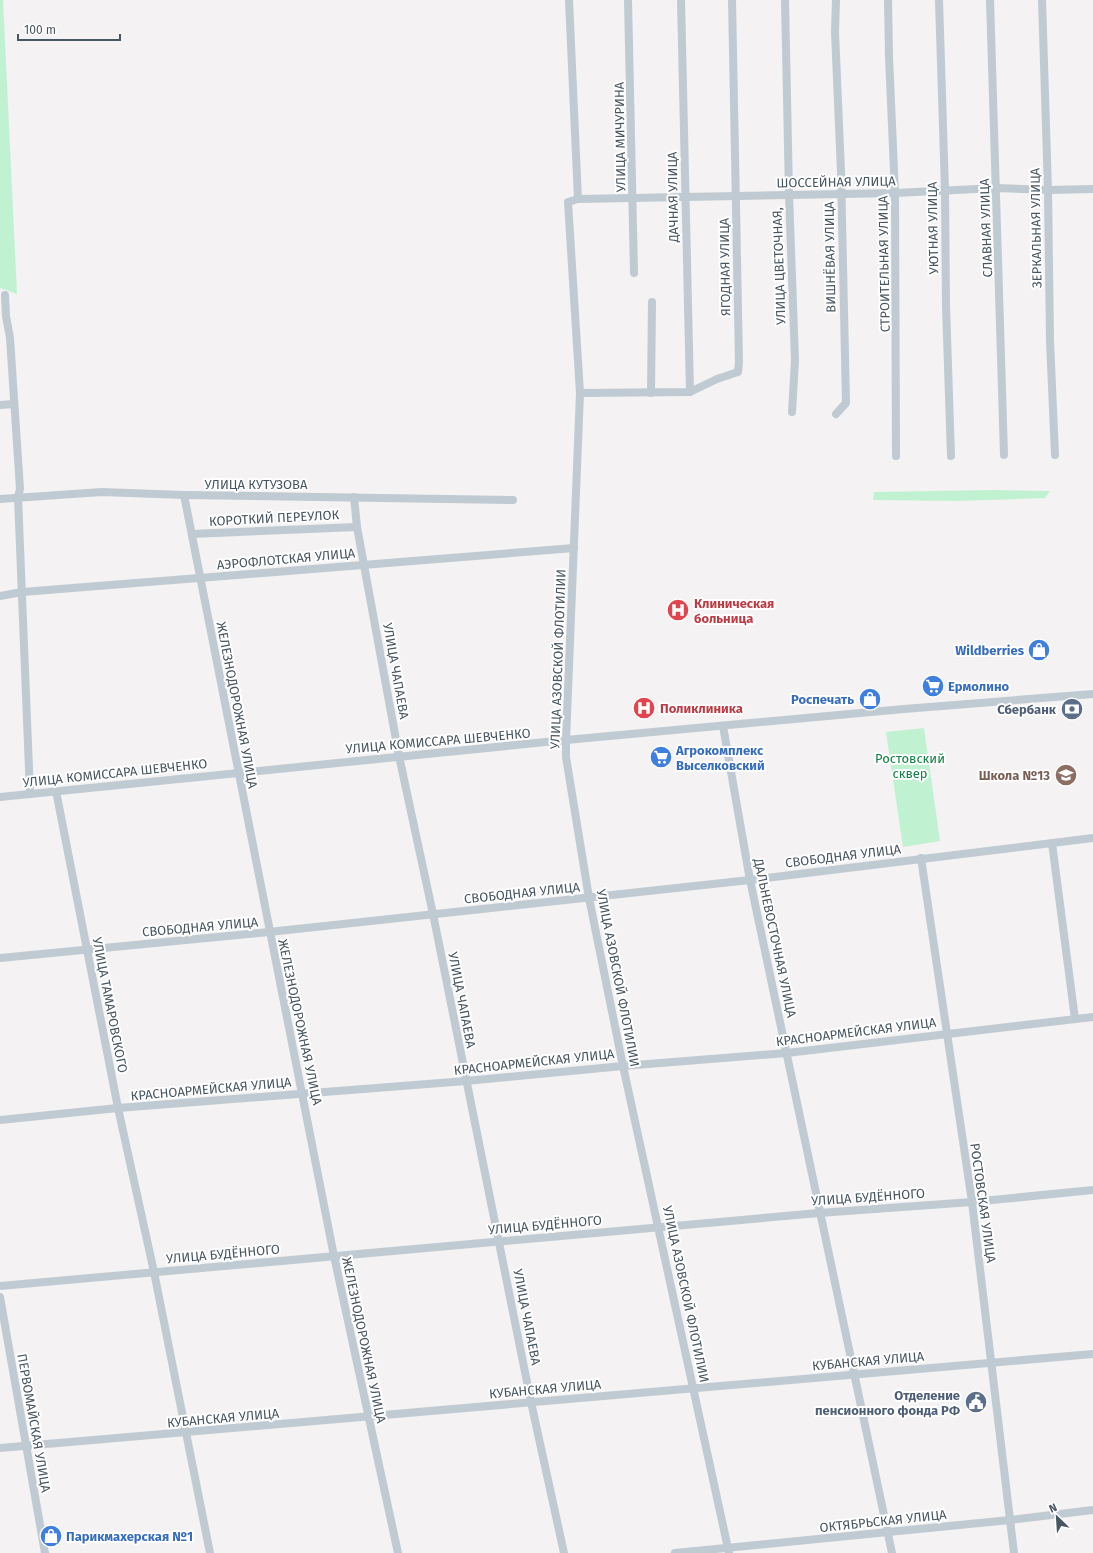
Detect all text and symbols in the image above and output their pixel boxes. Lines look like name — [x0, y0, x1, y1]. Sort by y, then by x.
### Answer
scale bar — [18, 16, 120, 42]
text: 100 m — [24, 23, 56, 37]
street label: УЛИЦА МИЧУРИНА — [612, 81, 628, 192]
street label: ДАЧНАЯ УЛИЦА — [665, 151, 681, 244]
street label: ЗЕРКАЛЬНАЯ УЛИЦА — [1027, 167, 1045, 288]
street label: ШОССЕЙНАЯ УЛИЦА — [776, 173, 896, 191]
street label: СЛАВНАЯ УЛИЦА — [977, 178, 995, 278]
street label: УЮТНАЯ УЛИЦА — [925, 181, 941, 275]
street label: СТРОИТЕЛЬНАЯ УЛИЦА — [875, 195, 893, 333]
street label: ВИШНЁВАЯ УЛИЦА — [822, 201, 838, 313]
street label: УЛИЦА ЦВЕТОЧНАЯ, — [769, 207, 789, 325]
street label: ЯГОДНАЯ УЛИЦА — [717, 217, 733, 316]
street label: УЛИЦА КУТУЗОВА — [205, 477, 308, 492]
street label: КОРОТКИЙ ПЕРЕУЛОК — [209, 507, 340, 529]
street label: АЭРОФЛОТСКАЯ УЛИЦА — [216, 545, 356, 573]
street label: УЛИЦА АЗОВСКОЙ ФЛОТИЛИИ — [547, 569, 569, 749]
place label: Клиническая больница — [694, 596, 774, 626]
hospital icon: Клиническая больница — [665, 597, 691, 623]
street label: ЖЕЛЕЗНОДОРОЖНАЯ УЛИЦА — [213, 620, 261, 790]
street label: УЛИЦА ЧАПАЕВА — [380, 622, 412, 721]
shop icon: Wildberries — [1026, 637, 1052, 663]
place label: Wildberries — [955, 643, 1025, 658]
supermarket icon: Ермолино — [920, 673, 946, 699]
place label: Ермолино — [948, 679, 1010, 694]
shop icon: Роспечать — [857, 686, 883, 712]
place label: Роспечать — [791, 692, 854, 707]
hospital icon: Поликлиника — [631, 695, 657, 721]
bank icon: Сбербанк — [1059, 696, 1085, 722]
place label: Поликлиника — [660, 701, 743, 716]
place label: Сбербанк — [997, 702, 1057, 717]
street label: УЛИЦА КОМИССАРА ШЕВЧЕНКО — [345, 725, 531, 757]
place label: Агрокомплекс Выселковский — [675, 743, 765, 773]
supermarket icon: Агрокомплекс Выселковский — [648, 744, 674, 770]
park label: Ростовский сквер — [875, 751, 945, 781]
street label: УЛИЦА КОМИССАРА ШЕВЧЕНКО — [22, 756, 208, 790]
school or university icon: Школа №13 — [1053, 762, 1079, 788]
place label: Школа №13 — [979, 768, 1050, 783]
street label: СВОБОДНАЯ УЛИЦА — [784, 841, 902, 871]
street label: ДАЛЬНЕВОСТОЧНАЯ УЛИЦА — [751, 856, 799, 1020]
street label: СВОБОДНАЯ УЛИЦА — [463, 879, 581, 907]
street label: УЛИЦА АЗОВСКОЙ ФЛОТИЛИИ — [593, 888, 643, 1068]
street label: СВОБОДНАЯ УЛИЦА — [141, 914, 259, 940]
street label: УЛИЦА ТАМАРОВСКОГО — [89, 936, 131, 1074]
street label: ЖЕЛЕЗНОДОРОЖНАЯ УЛИЦА — [275, 938, 325, 1107]
street label: УЛИЦА ЧАПАЕВА — [445, 951, 479, 1050]
street label: КРАСНОАРМЕЙСКАЯ УЛИЦА — [775, 1015, 937, 1049]
street label: КРАСНОАРМЕЙСКАЯ УЛИЦА — [453, 1046, 616, 1078]
street label: КРАСНОАРМЕЙСКАЯ УЛИЦА — [130, 1074, 293, 1103]
street label: РОСТОВСКАЯ УЛИЦА — [967, 1142, 999, 1264]
street label: УЛИЦА БУДЁННОГО — [811, 1186, 925, 1208]
street label: УЛИЦА АЗОВСКОЙ ФЛОТИЛИИ — [660, 1204, 712, 1384]
street label: УЛИЦА БУДЁННОГО — [488, 1213, 602, 1237]
street label: УЛИЦА БУДЁННОГО — [166, 1242, 280, 1266]
street label: ЖЕЛЕЗНОДОРОЖНАЯ УЛИЦА — [339, 1256, 389, 1425]
street label: УЛИЦА ЧАПАЕВА — [510, 1268, 544, 1367]
street label: КУБАНСКАЯ УЛИЦА — [811, 1349, 925, 1373]
street label: ПЕРВОМАЙСКАЯ УЛИЦА — [14, 1353, 54, 1494]
street label: КУБАНСКАЯ УЛИЦА — [488, 1377, 602, 1401]
place label: Отделение пенсионного фонда РФ — [815, 1388, 960, 1418]
public building icon: Отделение пенсионного фонда РФ — [963, 1389, 989, 1415]
street label: КУБАНСКАЯ УЛИЦА — [166, 1406, 280, 1430]
north arrow — [1037, 1497, 1077, 1537]
text: N — [1047, 1501, 1059, 1516]
street label: ОКТЯБРЬСКАЯ УЛИЦА — [819, 1507, 948, 1535]
shop icon: Парикмахерская №1 — [38, 1523, 64, 1549]
place label: Парикмахерская №1 — [66, 1529, 193, 1544]

